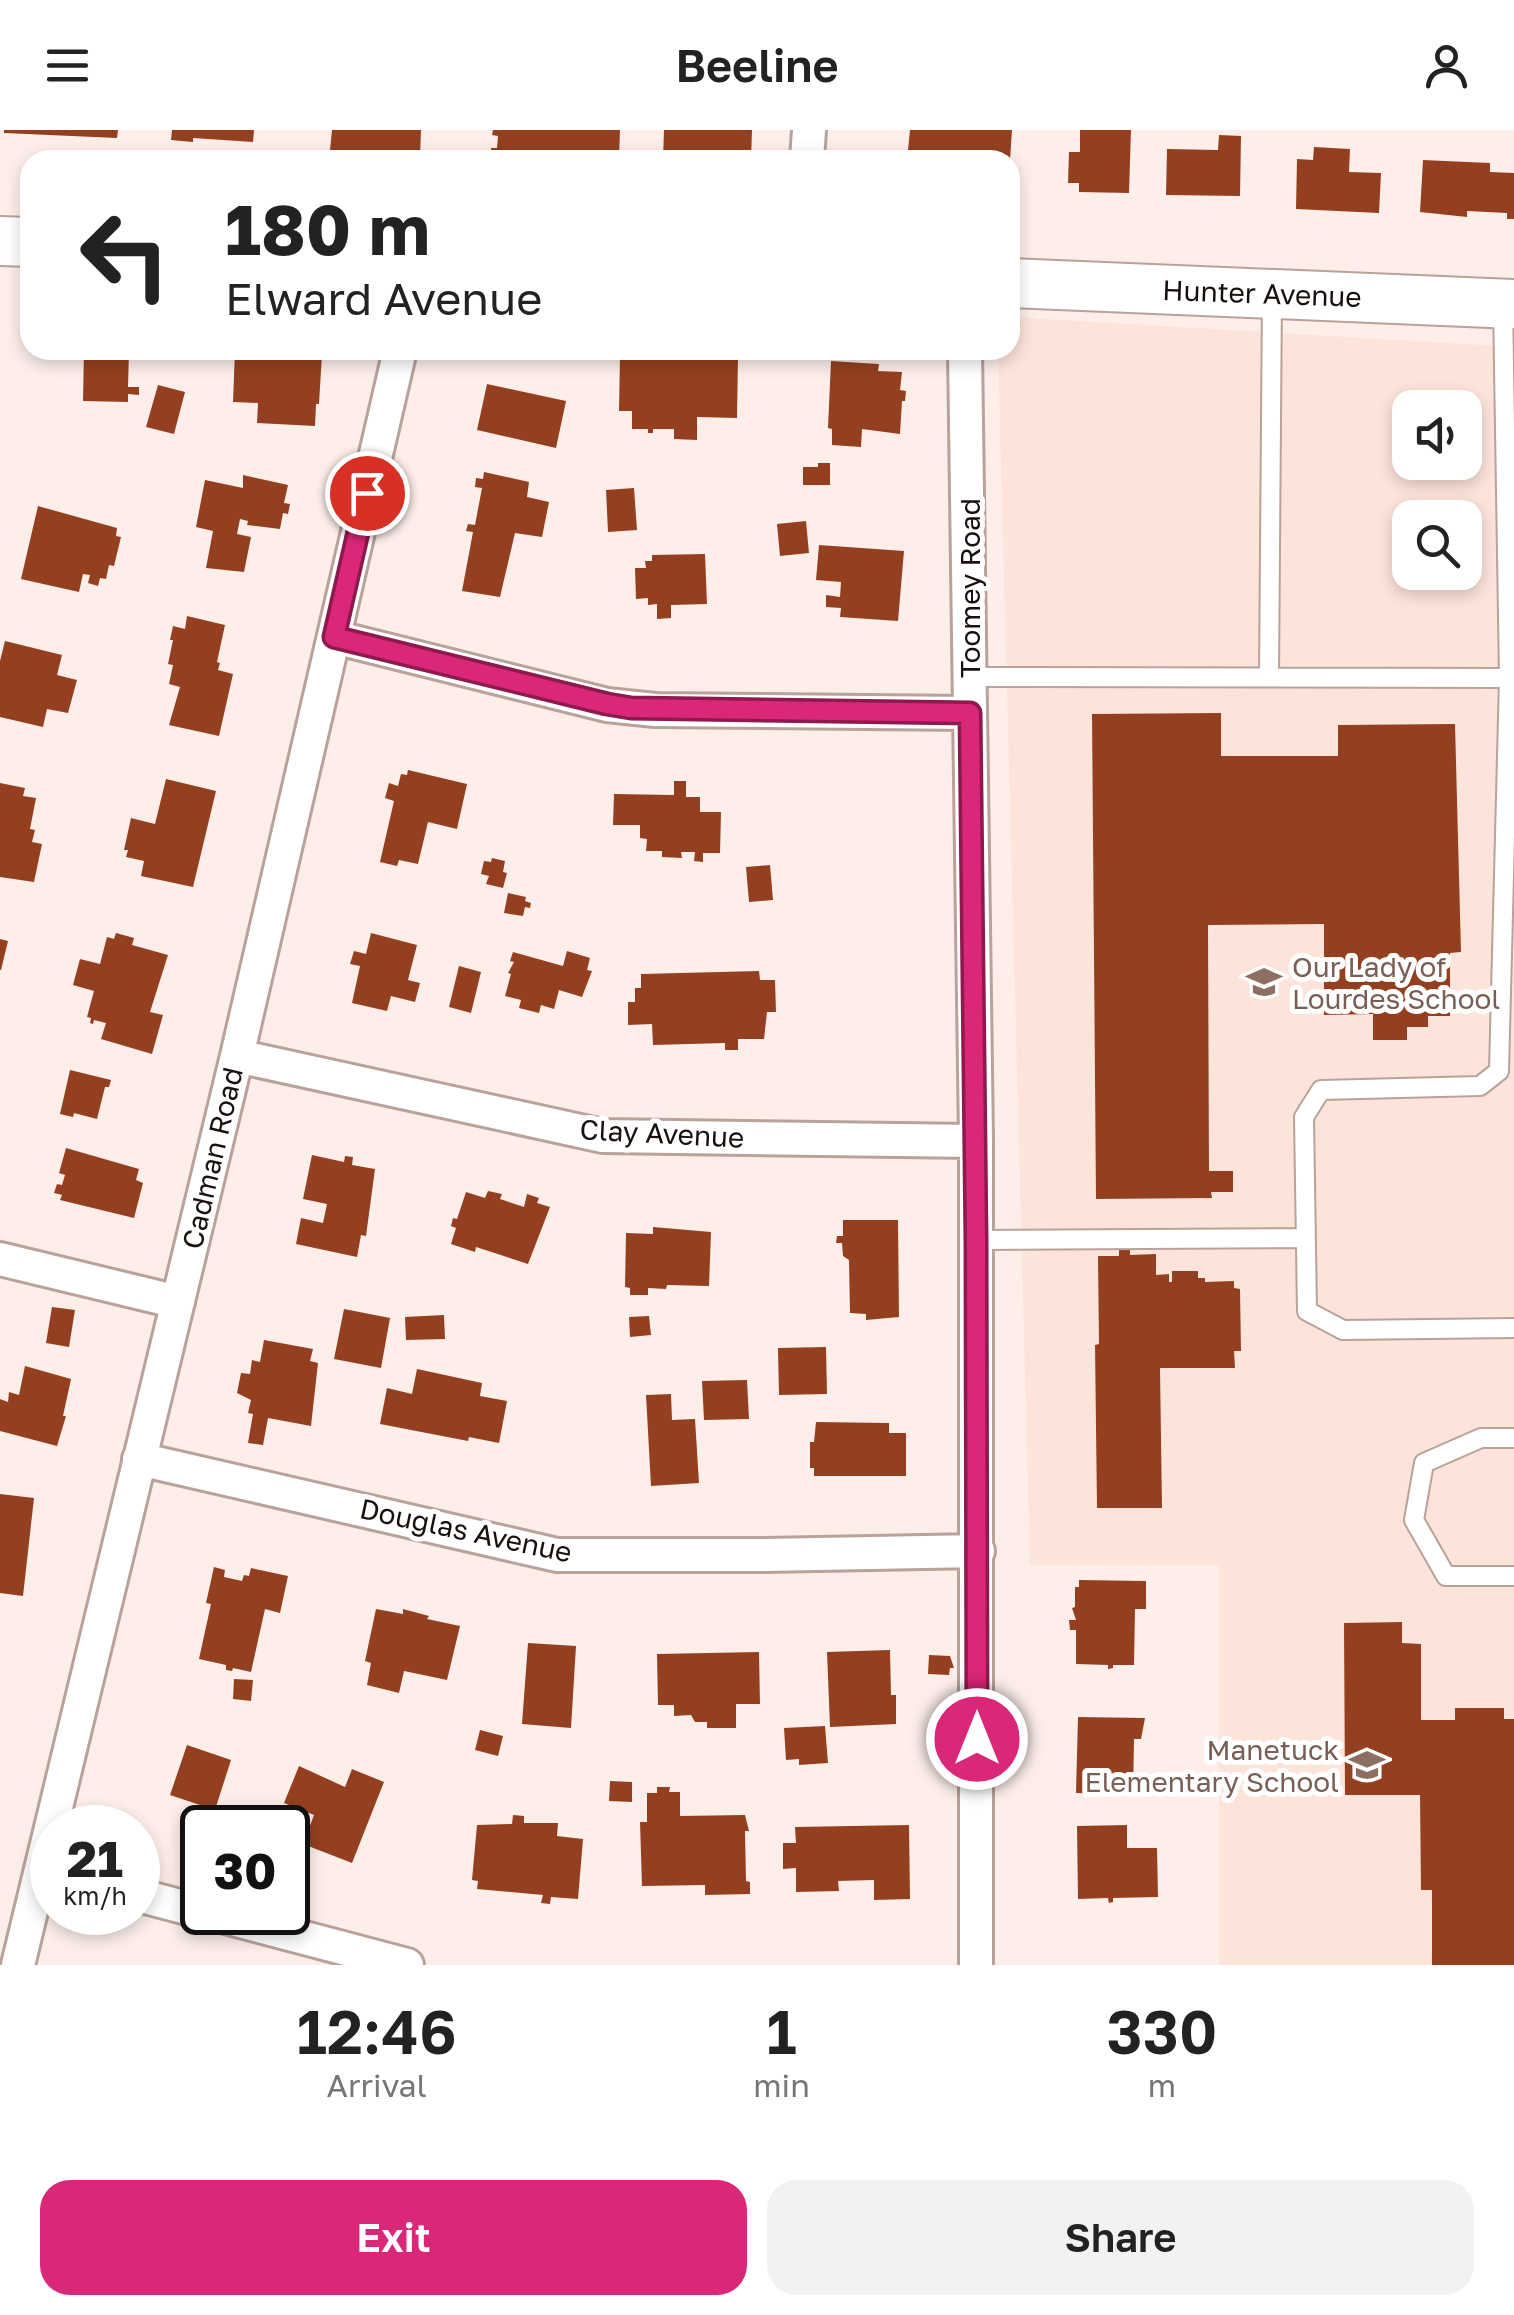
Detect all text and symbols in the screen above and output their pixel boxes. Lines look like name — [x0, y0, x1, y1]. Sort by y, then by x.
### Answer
icon: menu — [40, 38, 95, 93]
text: Beeline — [675, 38, 839, 92]
icon: person — [1419, 38, 1474, 93]
text: 180 m — [225, 186, 430, 270]
icon: left — [60, 190, 190, 320]
text: Elward Avenue — [225, 271, 542, 325]
street label: Hunter Avenue — [1162, 273, 1362, 313]
map controls — [1392, 390, 1482, 590]
button: sound — [1392, 390, 1482, 480]
pin — [325, 451, 410, 536]
icon: arrive — [340, 466, 395, 521]
street label: Toomey Road — [953, 498, 986, 678]
button: search — [1392, 500, 1482, 590]
place label: Our Lady of Lourdes School — [1292, 950, 1500, 1015]
school or university icon: Our Lady of Lourdes School — [1245, 963, 1283, 1001]
street label: Cadman Road — [175, 1064, 249, 1252]
street label: Clay Avenue — [579, 1112, 745, 1154]
street label: Douglas Avenue — [357, 1491, 575, 1569]
position arrow — [925, 1687, 1029, 1791]
place label: Manetuck Elementary School — [1085, 1733, 1339, 1798]
school or university icon: Manetuck Elementary School — [1348, 1746, 1386, 1784]
speed limit sign: 30 — [180, 1805, 310, 1935]
text: 21 — [67, 1828, 123, 1888]
text: km/h — [63, 1880, 127, 1911]
text: 12:46 — [297, 1995, 457, 2067]
text: 1 — [766, 1995, 797, 2067]
text: 330 — [1107, 1995, 1217, 2067]
text: Arrival — [326, 2066, 427, 2104]
text: min — [753, 2066, 810, 2104]
text: m — [1148, 2066, 1176, 2104]
button: Exit — [40, 2180, 747, 2295]
button: Share — [767, 2180, 1474, 2295]

